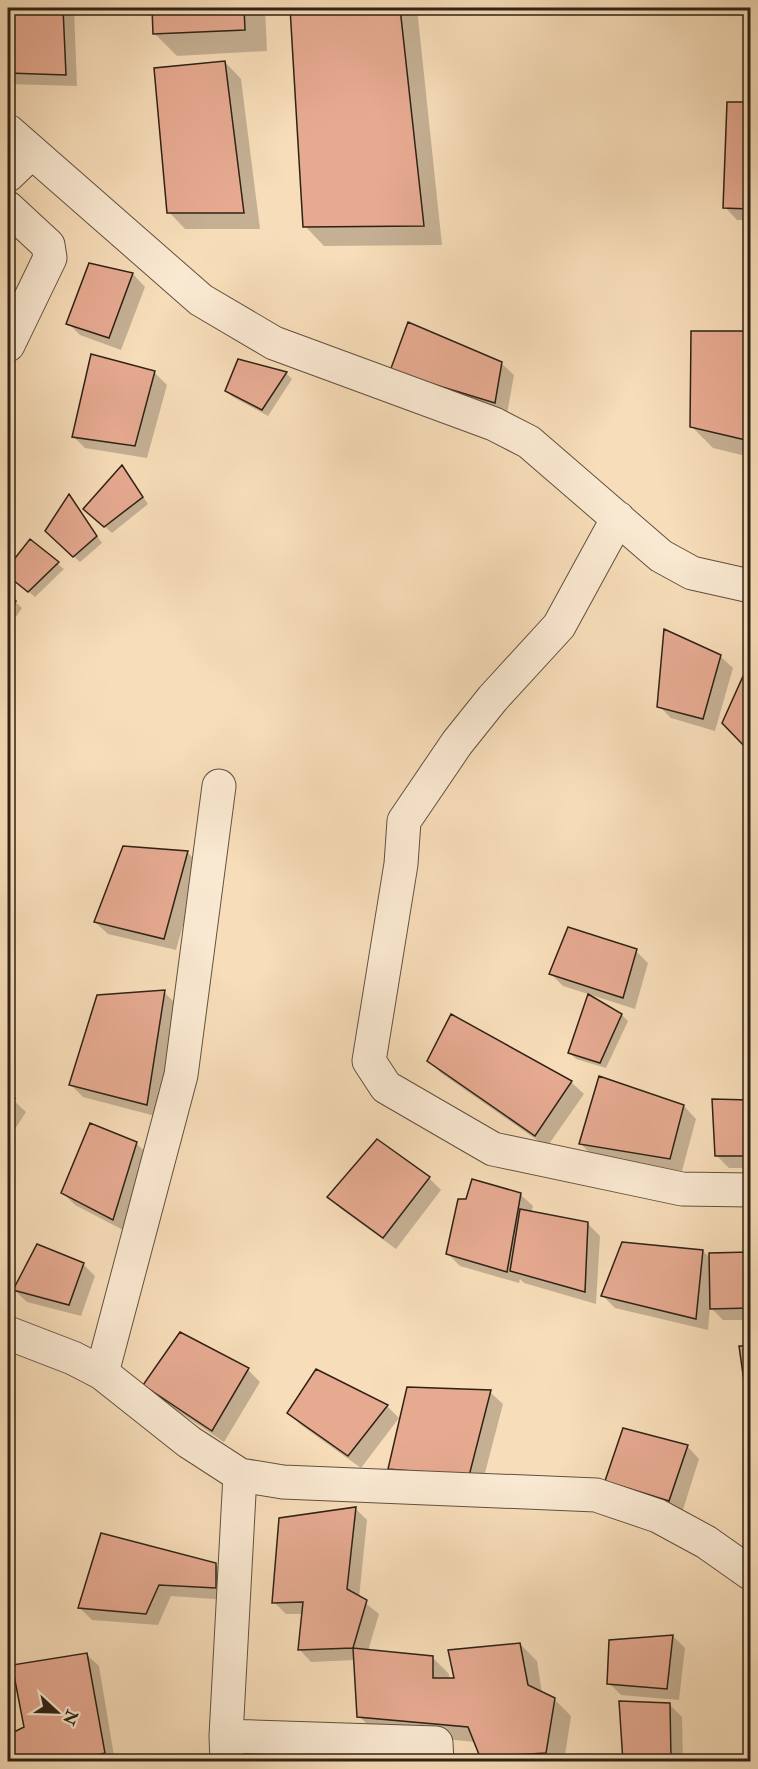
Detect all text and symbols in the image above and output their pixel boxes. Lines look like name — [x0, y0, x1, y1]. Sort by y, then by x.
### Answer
north arrow — [27, 1682, 87, 1742]
text: N — [58, 1706, 82, 1728]

